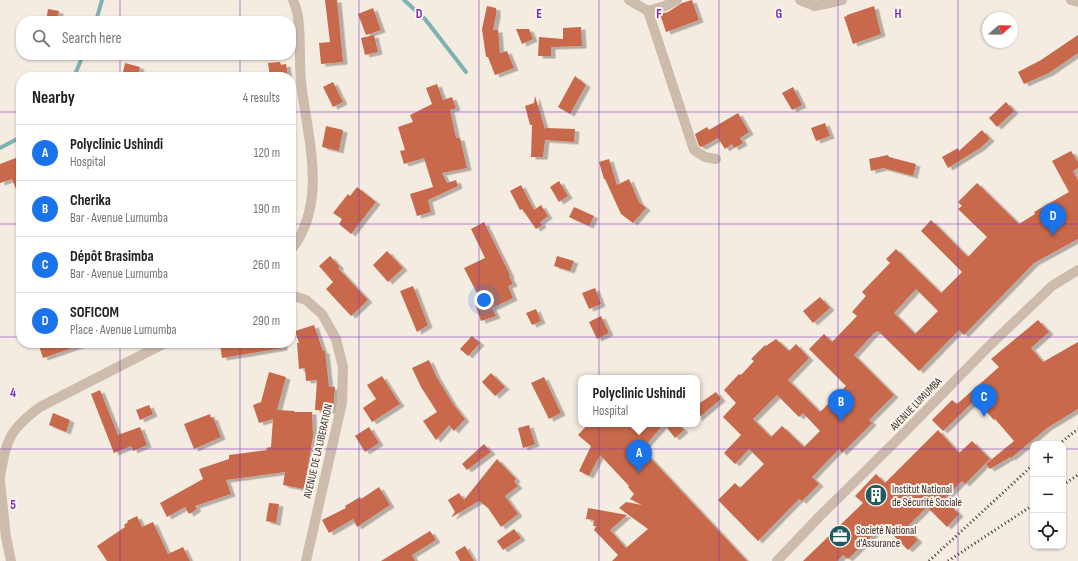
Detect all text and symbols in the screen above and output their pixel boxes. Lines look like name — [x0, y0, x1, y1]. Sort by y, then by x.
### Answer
text: D — [416, 6, 423, 22]
text: E — [536, 6, 542, 22]
text: F — [656, 6, 662, 22]
text: G — [776, 6, 783, 22]
text: H — [895, 6, 902, 22]
north arrow — [982, 12, 1018, 48]
search box — [16, 16, 296, 60]
icon: search — [30, 27, 52, 49]
text: Search here — [62, 29, 122, 48]
text: Nearby — [32, 88, 75, 108]
text: 4 results — [243, 90, 280, 106]
text: Polyclinic Ushindi — [70, 135, 163, 154]
text: A — [42, 145, 48, 161]
text: 120 m — [254, 145, 280, 161]
text: Hospital — [70, 154, 106, 170]
text: Cherika — [70, 191, 111, 210]
text: B — [42, 201, 48, 217]
text: 190 m — [253, 201, 280, 217]
pin: D — [1040, 203, 1066, 236]
text: Bar · Avenue Lumumba — [70, 210, 168, 226]
text: Dépôt Brasimba — [70, 247, 154, 266]
text: C — [42, 257, 48, 273]
text: 260 m — [253, 257, 280, 273]
text: Bar · Avenue Lumumba — [70, 266, 168, 282]
your location — [474, 290, 494, 310]
text: SOFICOM — [70, 303, 119, 322]
text: D — [42, 313, 48, 329]
text: 290 m — [253, 313, 280, 329]
text: Place · Avenue Lumumba — [70, 322, 177, 338]
popup — [578, 375, 700, 427]
street label: AVENUE LUMUMBA — [887, 375, 945, 434]
text: Polyclinic Ushindi — [592, 384, 686, 403]
pin: C — [971, 384, 997, 417]
text: 4 — [10, 385, 16, 401]
pin: B — [828, 389, 854, 422]
street label: AVENUE DE LA LIBERATION — [301, 403, 335, 500]
text: Hospital — [592, 403, 628, 419]
pin: A — [626, 440, 652, 473]
map controls — [1030, 441, 1066, 549]
button: + — [1030, 441, 1066, 477]
button: − — [1030, 477, 1066, 513]
building icon: Institut National de Sécurité Sociale — [863, 482, 889, 508]
place label: Institut National de Sécurité Sociale — [892, 483, 962, 509]
text: 5 — [10, 497, 16, 513]
button: locate — [1030, 513, 1066, 549]
office icon: Societé National d'Assurance — [827, 523, 853, 549]
place label: Societé National d'Assurance — [856, 524, 916, 550]

